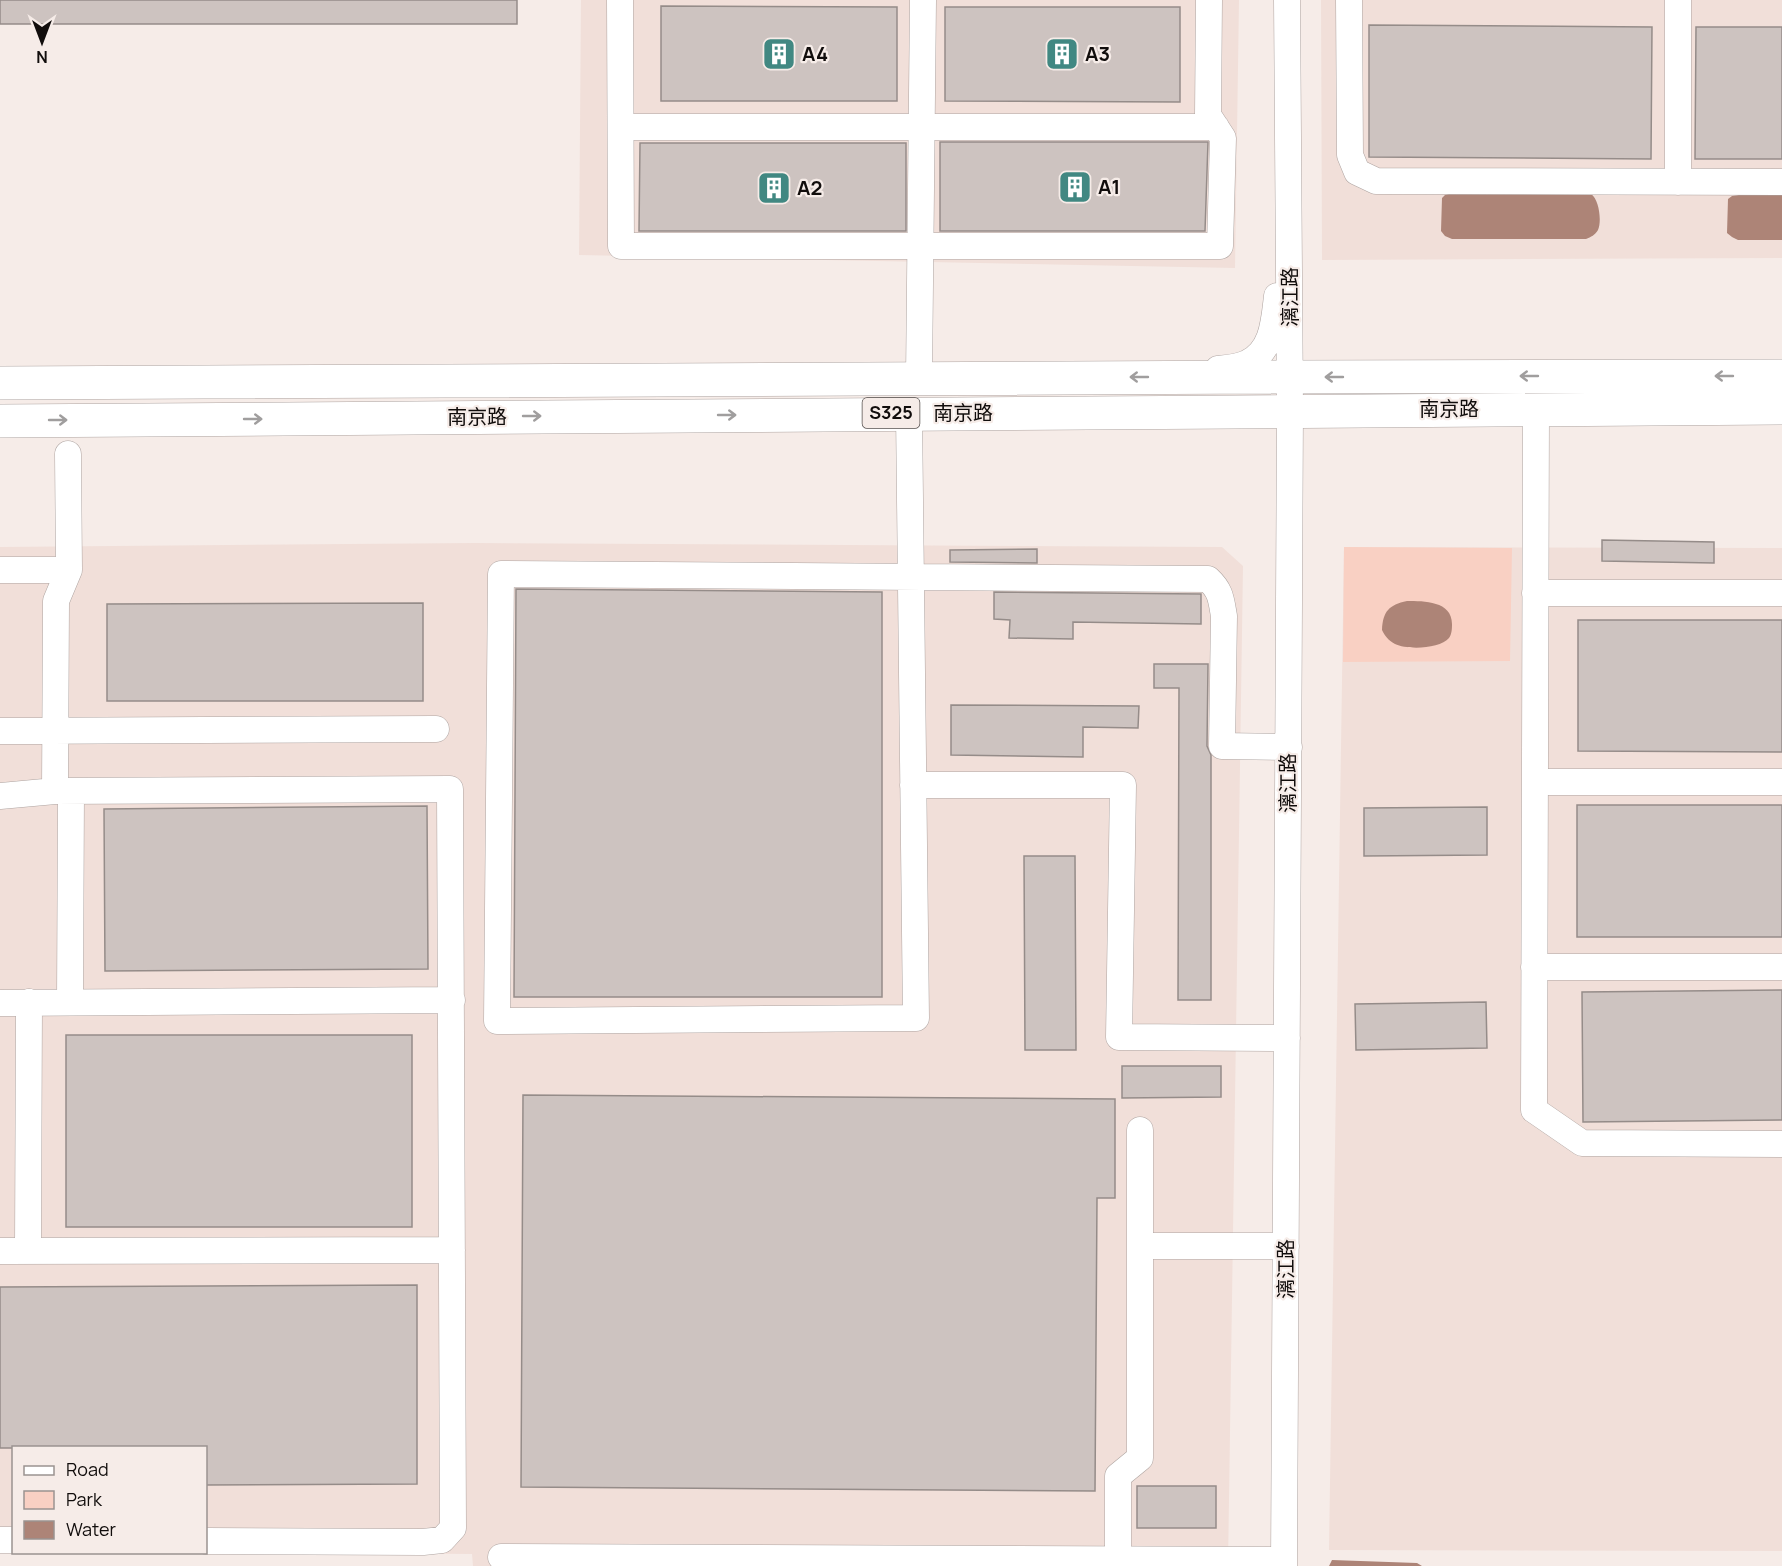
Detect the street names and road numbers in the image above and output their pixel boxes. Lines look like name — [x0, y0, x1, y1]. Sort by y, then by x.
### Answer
street label: 漓江路 — [1276, 267, 1303, 327]
street label: 南京路 — [1419, 395, 1479, 422]
road number: S325 — [862, 398, 920, 428]
street label: 南京路 — [933, 399, 993, 426]
street label: 南京路 — [447, 403, 507, 430]
street label: 漓江路 — [1274, 753, 1301, 813]
street label: 漓江路 — [1272, 1239, 1299, 1299]

